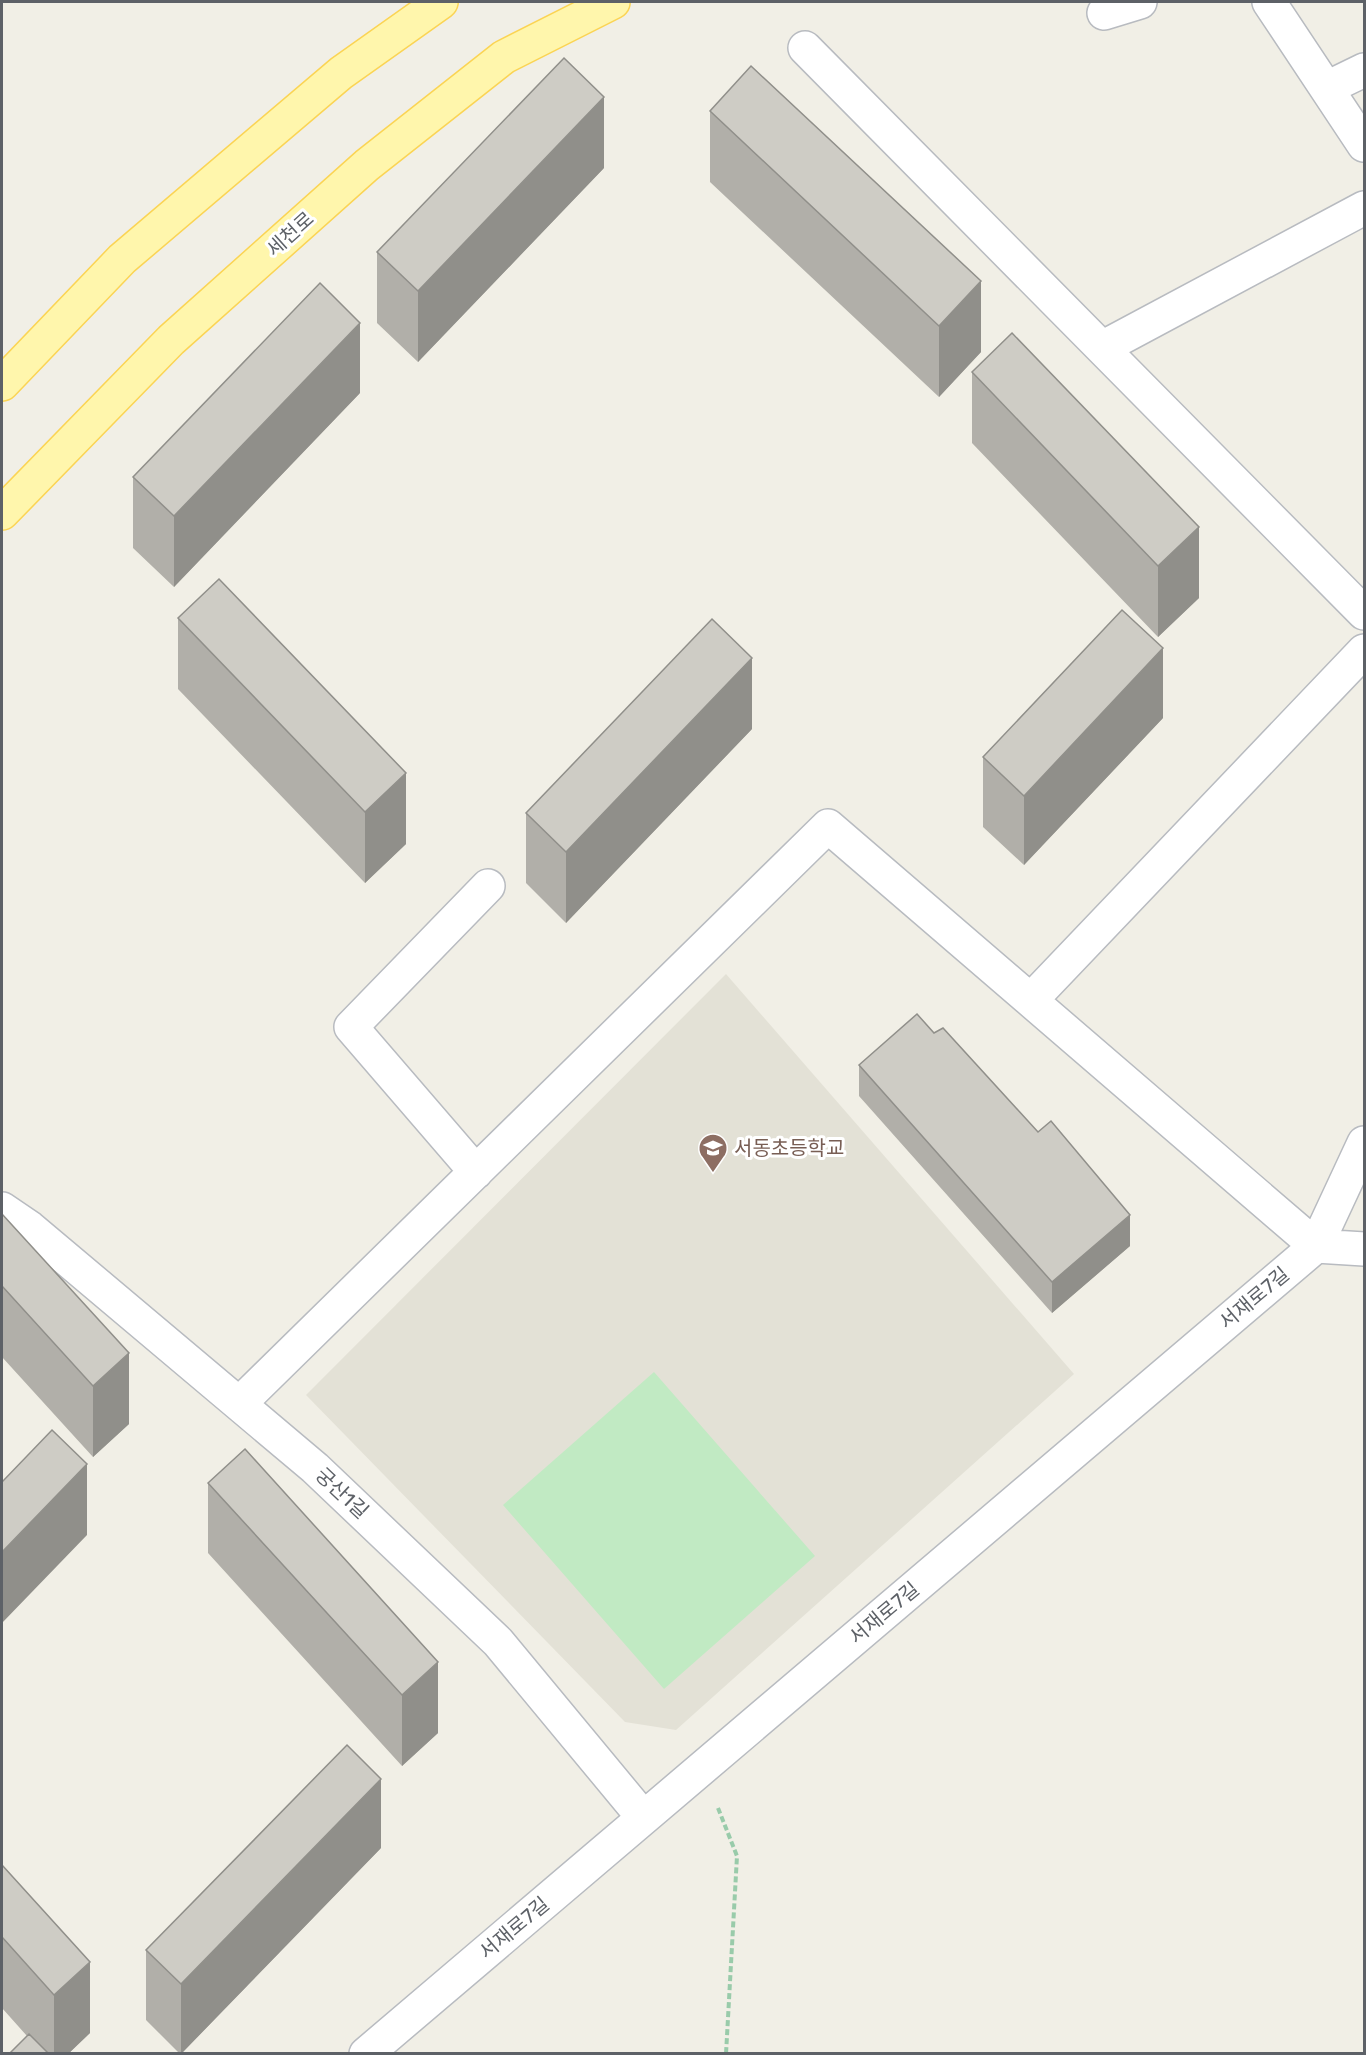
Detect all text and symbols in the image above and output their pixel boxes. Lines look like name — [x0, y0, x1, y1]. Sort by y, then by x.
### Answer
street label: 세천로 — [261, 207, 319, 261]
school or university icon: 서동초등학교 — [697, 1132, 729, 1174]
place label: 서동초등학교 — [734, 1136, 844, 1160]
street label: 서재로7길 — [1214, 1262, 1294, 1334]
street label: 궁산1길 — [310, 1462, 374, 1524]
street label: 서재로7길 — [844, 1577, 924, 1649]
street label: 서재로7길 — [474, 1892, 554, 1964]

